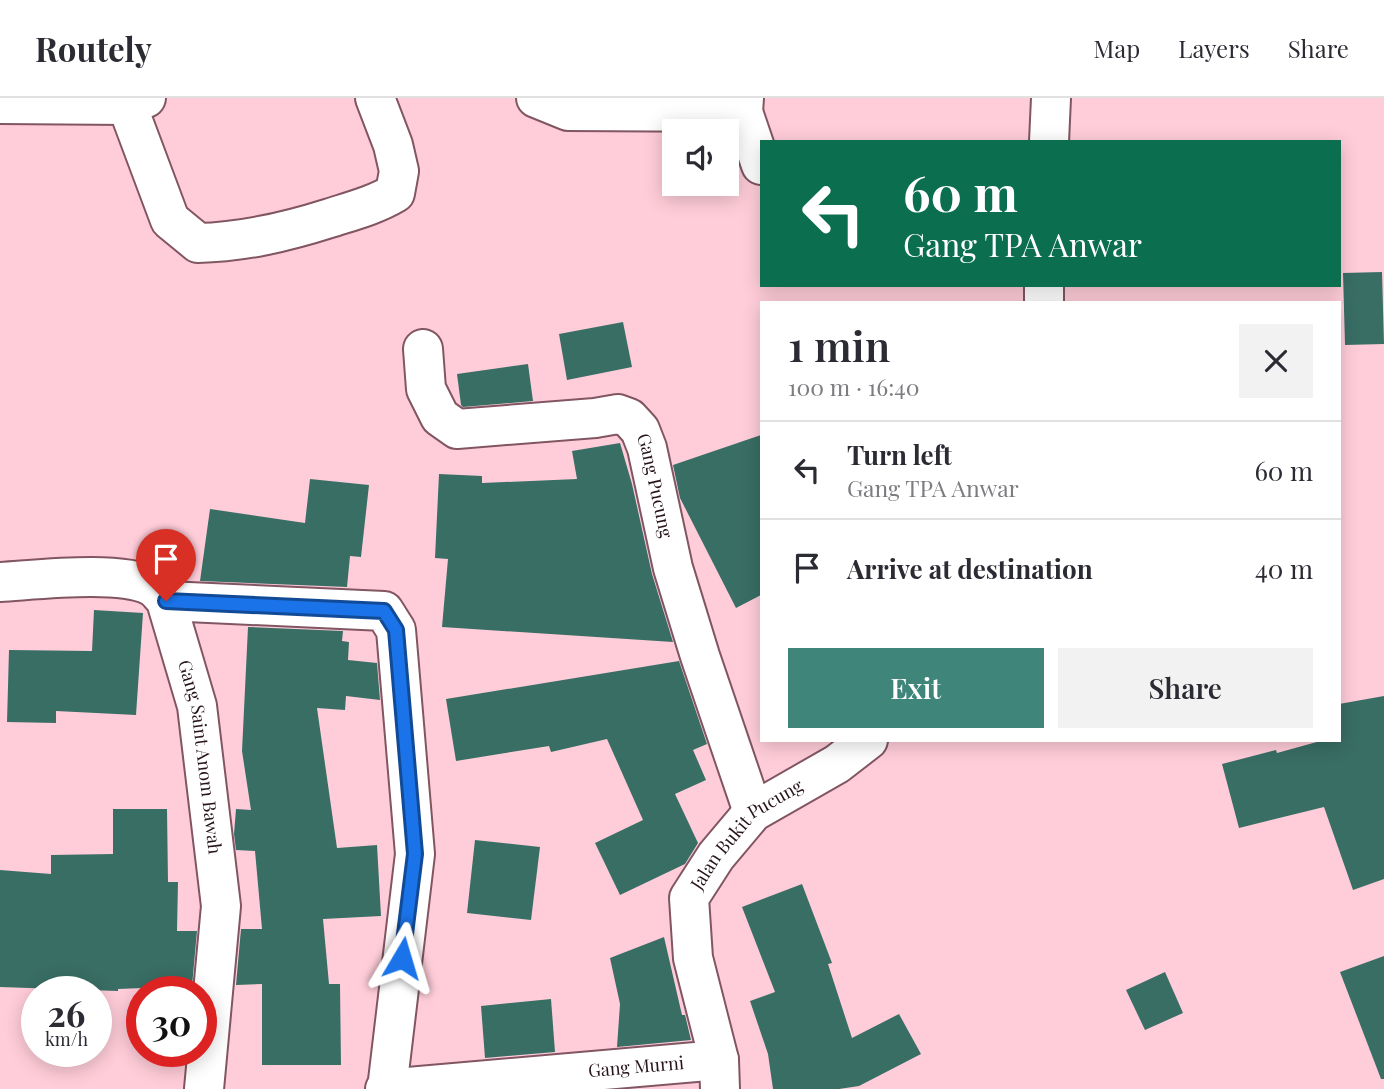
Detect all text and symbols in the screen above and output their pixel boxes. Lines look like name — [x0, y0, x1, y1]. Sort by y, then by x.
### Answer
text: Routely — [35, 26, 152, 70]
text: Map — [1094, 32, 1140, 64]
text: Layers — [1178, 32, 1250, 64]
text: Share — [1288, 32, 1349, 64]
map controls — [662, 119, 739, 196]
button: sound — [662, 119, 739, 196]
text: 60 m — [903, 159, 1018, 224]
icon: left — [788, 168, 879, 259]
text: Gang TPA Anwar — [903, 222, 1142, 265]
text: 1 min — [788, 317, 890, 373]
button: close — [1239, 324, 1313, 398]
text: 100 m · 16:40 — [788, 371, 919, 402]
street label: Gang Pucung — [631, 430, 679, 541]
text: Turn left — [847, 437, 952, 472]
icon: left — [788, 451, 826, 489]
text: 60 m — [1254, 453, 1313, 488]
text: Gang TPA Anwar — [847, 472, 1019, 503]
pin — [136, 529, 196, 601]
icon: arrive — [147, 540, 185, 578]
icon: arrive — [788, 549, 826, 587]
text: Arrive at destination — [847, 551, 1093, 586]
text: 40 m — [1255, 551, 1313, 586]
button: Exit — [788, 648, 1044, 728]
button: Share — [1058, 648, 1313, 728]
street label: Gang Saint Anom Bawah — [173, 657, 228, 856]
street label: Jalan Bukit Pucung — [684, 773, 807, 895]
position arrow — [365, 921, 439, 995]
speed limit sign: 30 — [126, 976, 217, 1067]
text: 26 — [48, 989, 85, 1036]
text: km/h — [45, 1027, 88, 1051]
street label: Gang Murni — [587, 1050, 685, 1082]

